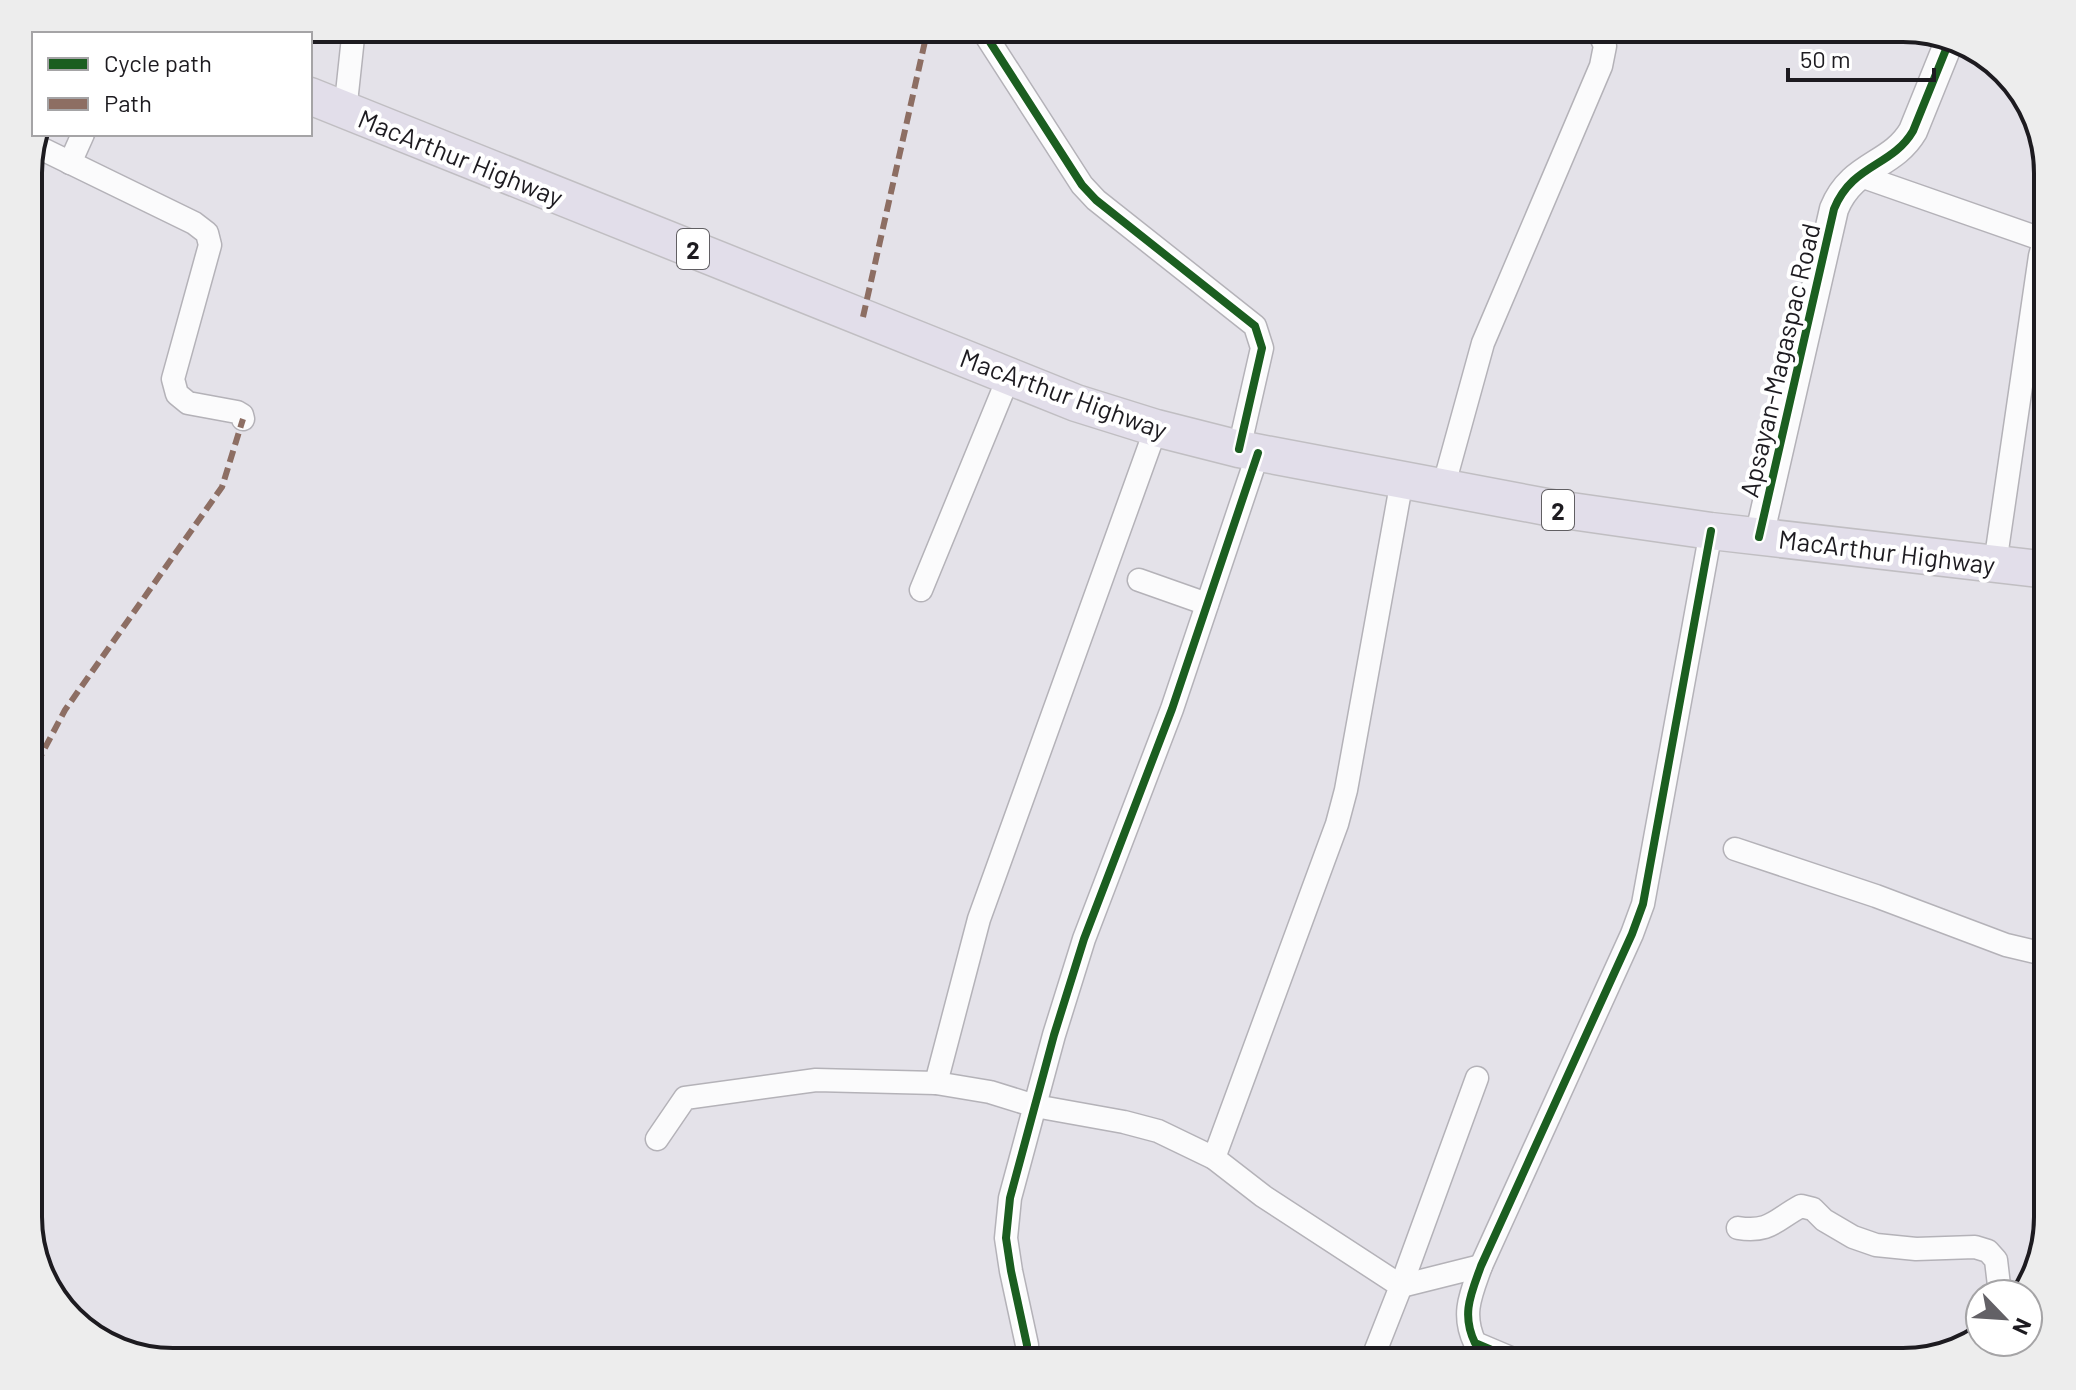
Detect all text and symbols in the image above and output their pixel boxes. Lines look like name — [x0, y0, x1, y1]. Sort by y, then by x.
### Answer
legend — [32, 32, 312, 136]
scale bar — [1788, 32, 1934, 82]
text: 50 m — [1800, 44, 1851, 73]
text: Cycle path — [104, 48, 212, 77]
text: Path — [104, 88, 152, 117]
street label: MacArthur Highway — [354, 102, 568, 212]
street label: Apsayan-Magaspac Road — [1732, 220, 1826, 500]
road number: 2 — [677, 229, 709, 269]
street label: MacArthur Highway — [956, 341, 1172, 445]
road number: 2 — [1542, 490, 1574, 530]
street label: MacArthur Highway — [1777, 522, 1997, 580]
north arrow — [1964, 1278, 2044, 1358]
text: N — [2008, 1315, 2038, 1339]

